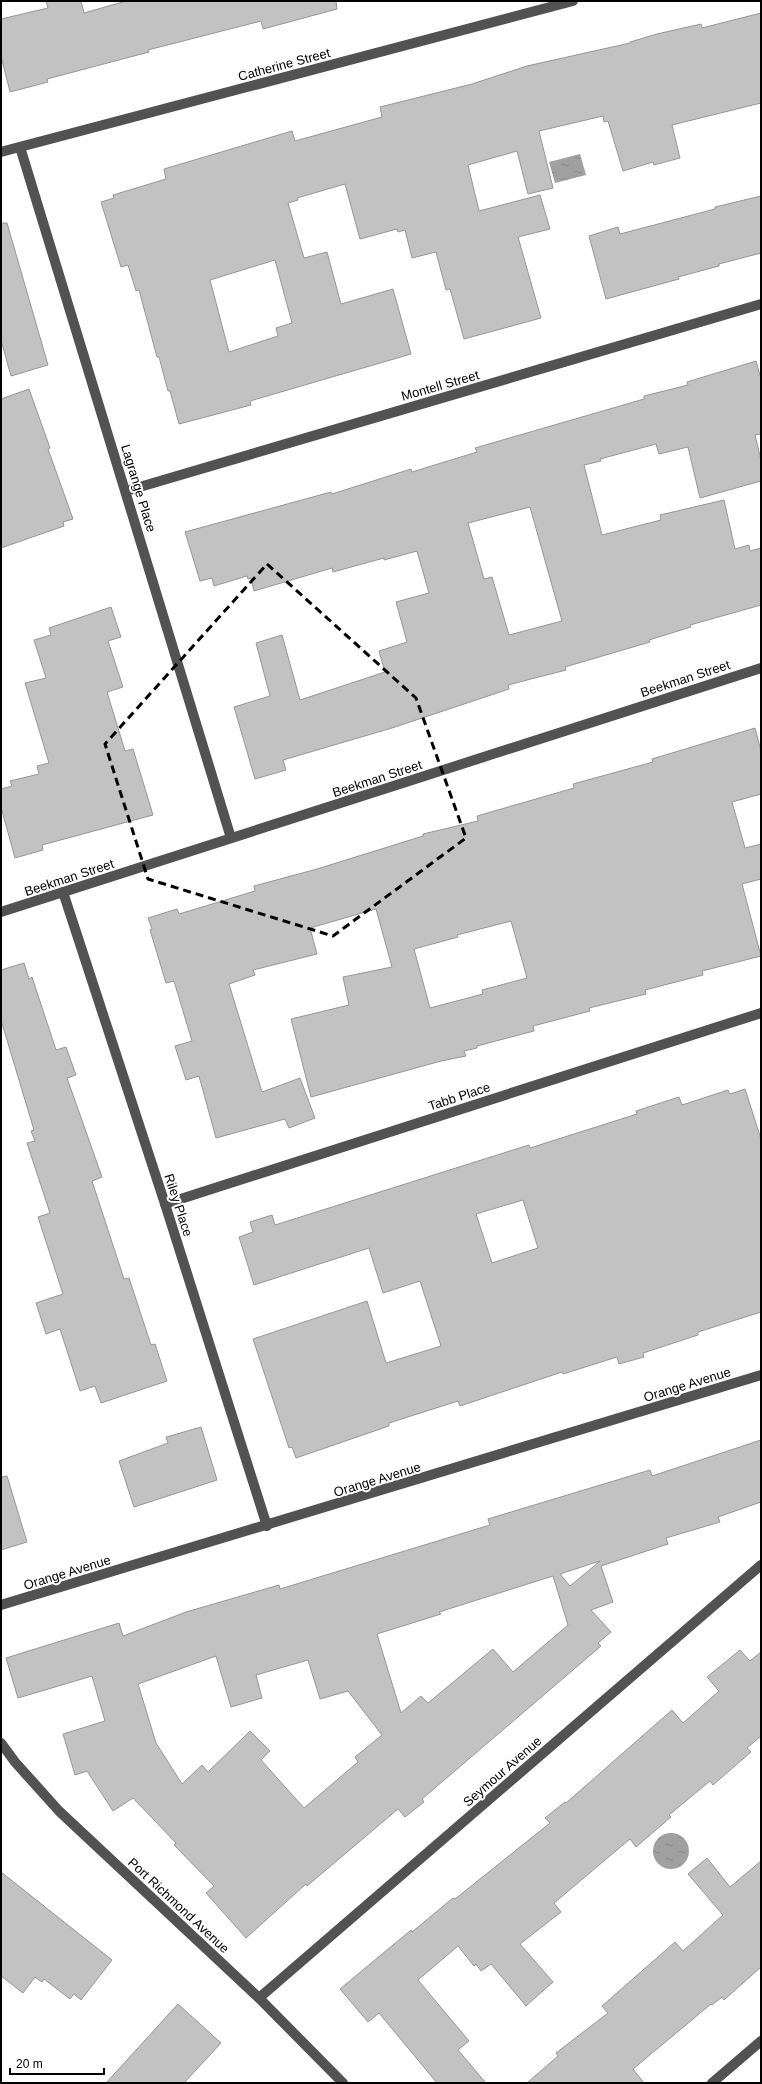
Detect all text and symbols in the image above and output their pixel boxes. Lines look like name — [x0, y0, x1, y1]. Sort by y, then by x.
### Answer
street label: Catherine Street — [236, 45, 332, 84]
street label: Montell Street — [400, 367, 481, 404]
street label: Lagrange Place — [118, 442, 159, 534]
street label: Beekman Street — [639, 657, 732, 700]
street label: Beekman Street — [331, 757, 424, 800]
street label: Beekman Street — [23, 856, 116, 899]
street label: Tabb Place — [426, 1079, 492, 1114]
street label: Riley Place — [161, 1172, 196, 1238]
street label: Orange Avenue — [642, 1364, 732, 1405]
street label: Orange Avenue — [332, 1459, 422, 1500]
street label: Orange Avenue — [22, 1552, 112, 1593]
street label: Seymour Avenue — [460, 1733, 545, 1809]
street label: Port Richmond Avenue — [125, 1855, 232, 1956]
scale bar — [10, 2050, 104, 2076]
text: 20 m — [16, 2057, 43, 2071]

